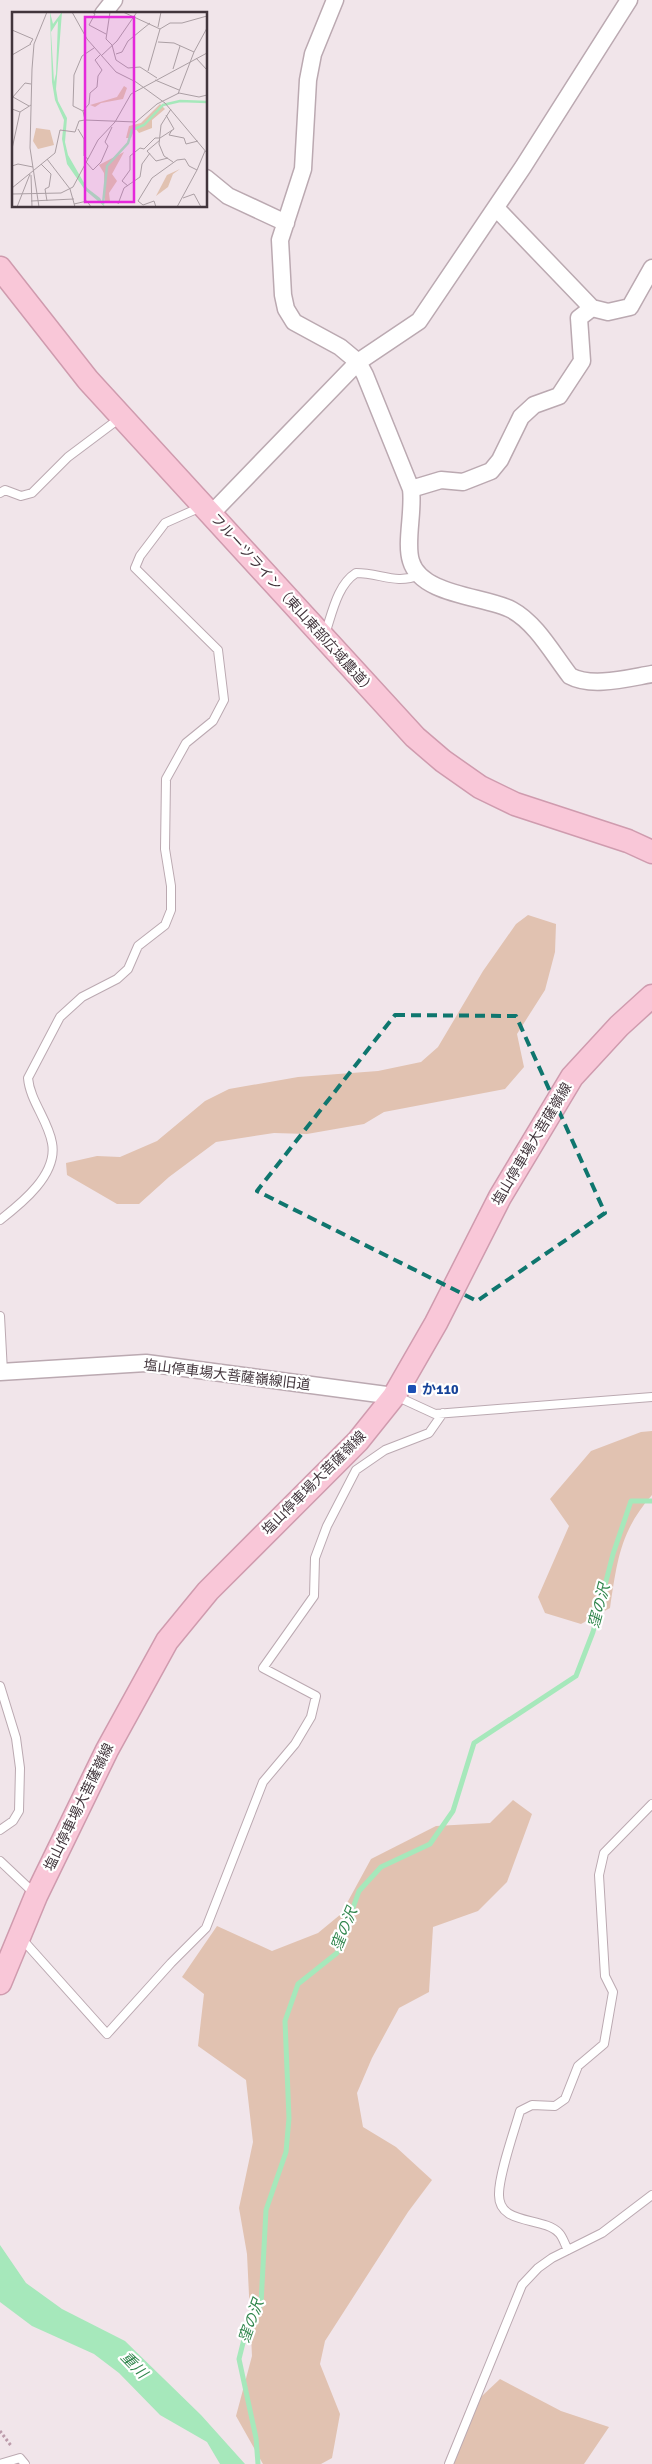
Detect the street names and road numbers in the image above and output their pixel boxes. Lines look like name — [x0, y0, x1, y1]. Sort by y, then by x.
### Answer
street label: フルーツライン（東山東部広域農道） — [207, 510, 379, 698]
street label: 塩山停車場大菩薩嶺線 — [489, 1080, 575, 1208]
street label: 塩山停車場大菩薩嶺線旧道 — [143, 1356, 311, 1394]
street label: 塩山停車場大菩薩嶺線 — [258, 1427, 370, 1539]
street label: 塩山停車場大菩薩嶺線 — [41, 1740, 117, 1874]

